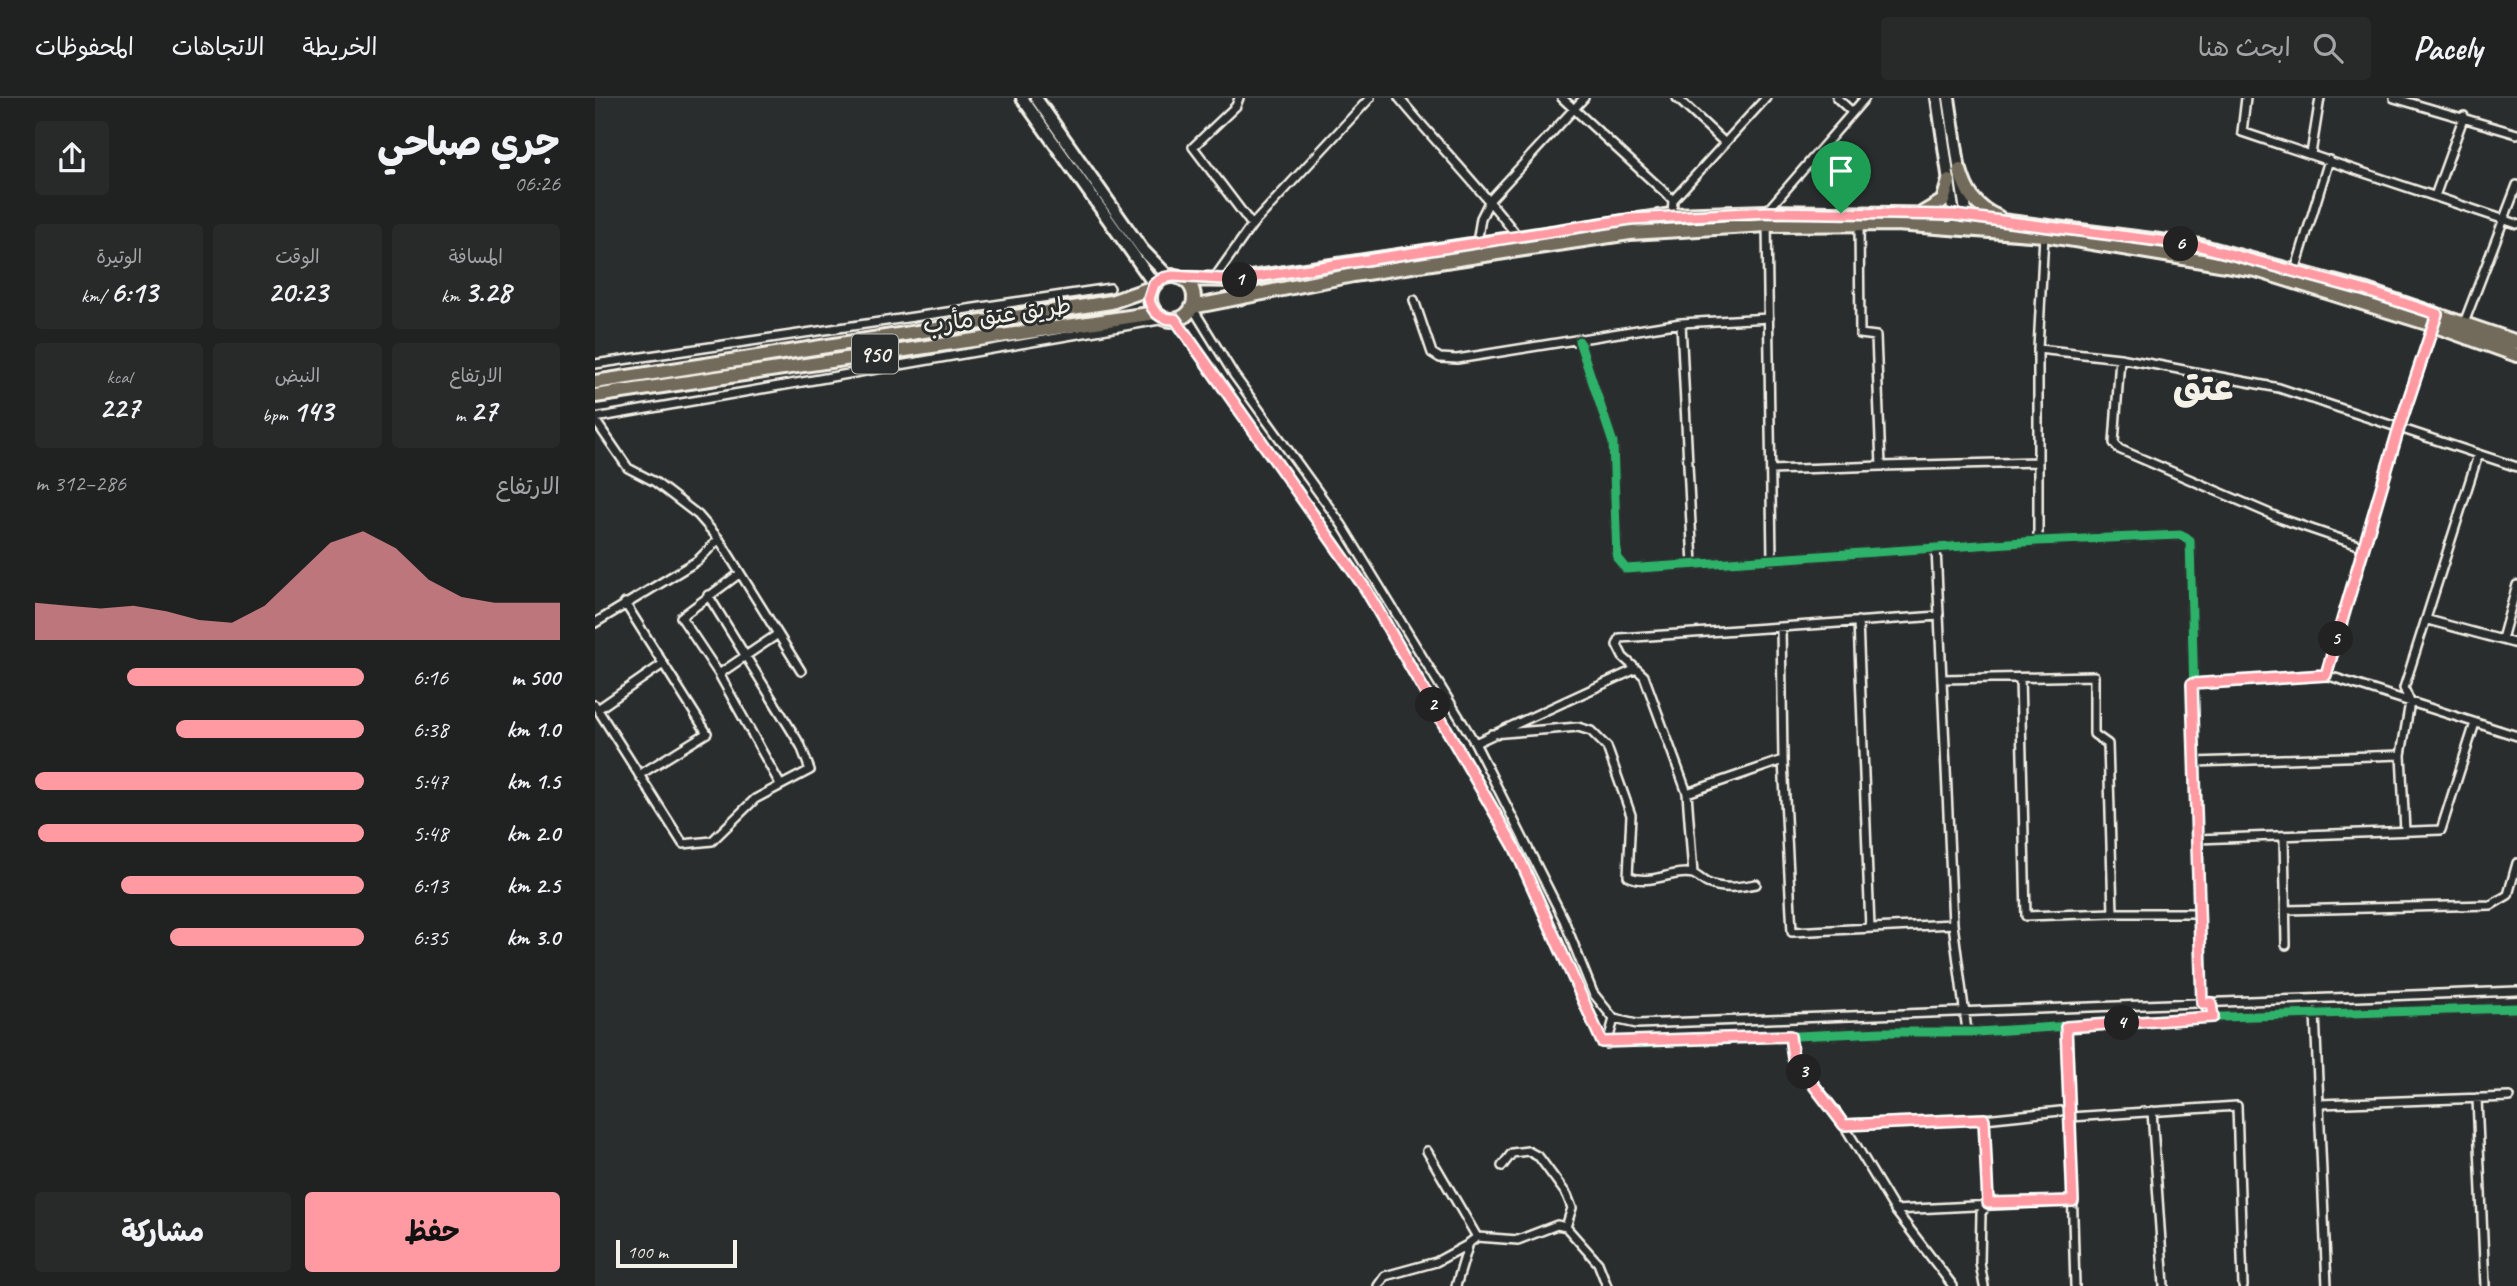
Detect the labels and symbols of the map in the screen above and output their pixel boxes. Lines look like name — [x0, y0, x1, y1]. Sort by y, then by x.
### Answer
pin — [1811, 141, 1871, 213]
pin: 6 — [2163, 226, 2199, 262]
pin: 1 — [1223, 262, 1257, 298]
street label: طريق عتق مأرب — [921, 290, 1073, 340]
road number: 950 — [852, 334, 898, 374]
district label: عتق — [2173, 364, 2233, 411]
pin: 5 — [2319, 622, 2353, 656]
pin: 2 — [1415, 688, 1451, 722]
pin: 4 — [2105, 1006, 2139, 1040]
pin: 3 — [1787, 1054, 1821, 1090]
scale bar — [616, 1237, 737, 1269]

